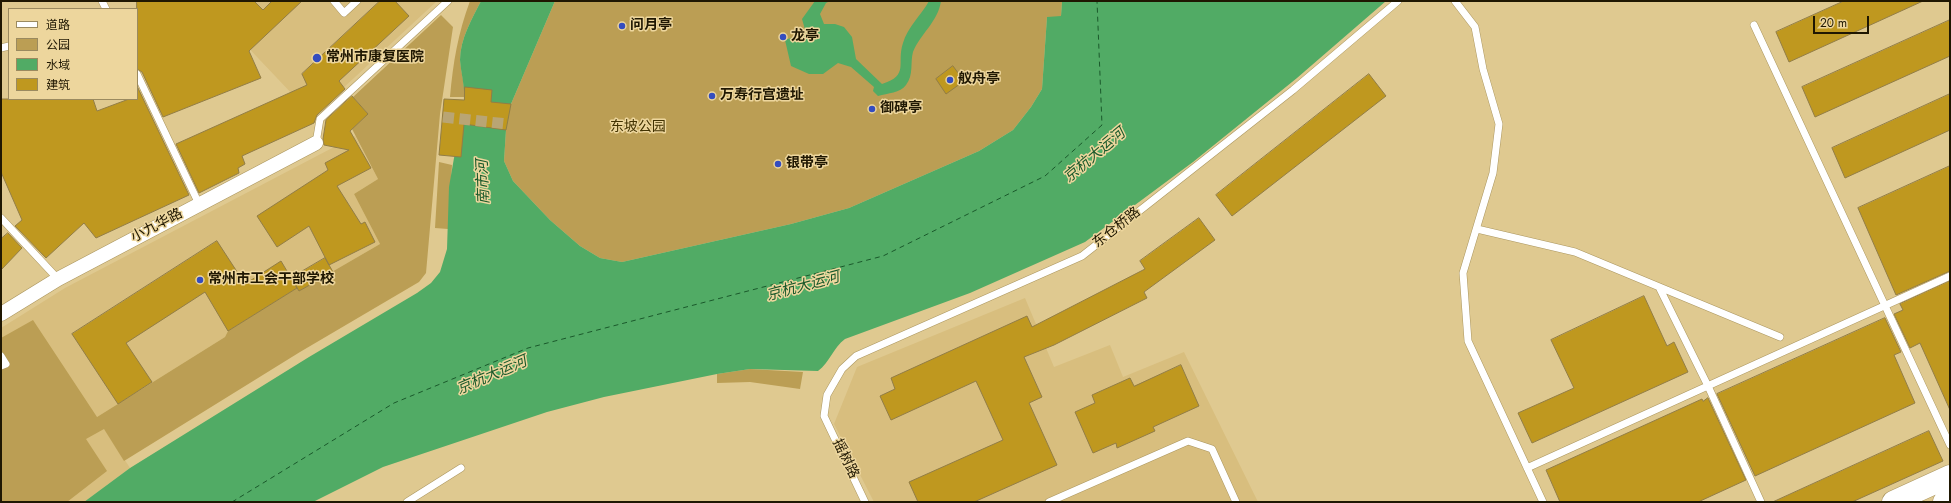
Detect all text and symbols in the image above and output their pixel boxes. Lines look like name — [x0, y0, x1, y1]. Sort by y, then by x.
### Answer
legend — [8, 8, 138, 100]
scale bar — [1815, 8, 1871, 34]
text: 20 m — [1820, 14, 1847, 32]
text: 道路 — [46, 16, 70, 34]
place label: 问月亭 — [630, 18, 672, 34]
marker: 问月亭 — [617, 21, 627, 31]
place label: 龙亭 — [791, 29, 819, 45]
marker: 龙亭 — [778, 32, 788, 42]
text: 公园 — [46, 36, 70, 54]
place label: 常州市康复医院 — [326, 50, 424, 66]
marker: 常州市康复医院 — [311, 52, 323, 64]
text: 水域 — [46, 56, 70, 74]
place label: 舣舟亭 — [958, 72, 1000, 88]
marker: 舣舟亭 — [945, 75, 955, 85]
text: 建筑 — [46, 76, 70, 94]
place label: 万寿行宫遗址 — [720, 88, 804, 104]
marker: 万寿行宫遗址 — [707, 91, 717, 101]
place label: 御碑亭 — [880, 101, 922, 117]
marker: 御碑亭 — [867, 104, 877, 114]
park label: 东坡公园 — [610, 120, 666, 136]
water label: 京杭大运河 — [1060, 125, 1130, 187]
place label: 银带亭 — [786, 156, 828, 172]
water label: 南市河 — [474, 159, 494, 205]
marker: 银带亭 — [773, 159, 783, 169]
street label: 东仓桥路 — [1090, 204, 1144, 252]
street label: 小九华路 — [128, 205, 186, 247]
water label: 京杭大运河 — [764, 269, 842, 305]
place label: 常州市工会干部学校 — [208, 272, 334, 288]
marker: 常州市工会干部学校 — [195, 275, 205, 285]
water label: 京杭大运河 — [454, 353, 530, 399]
street label: 摇树路 — [828, 436, 862, 482]

